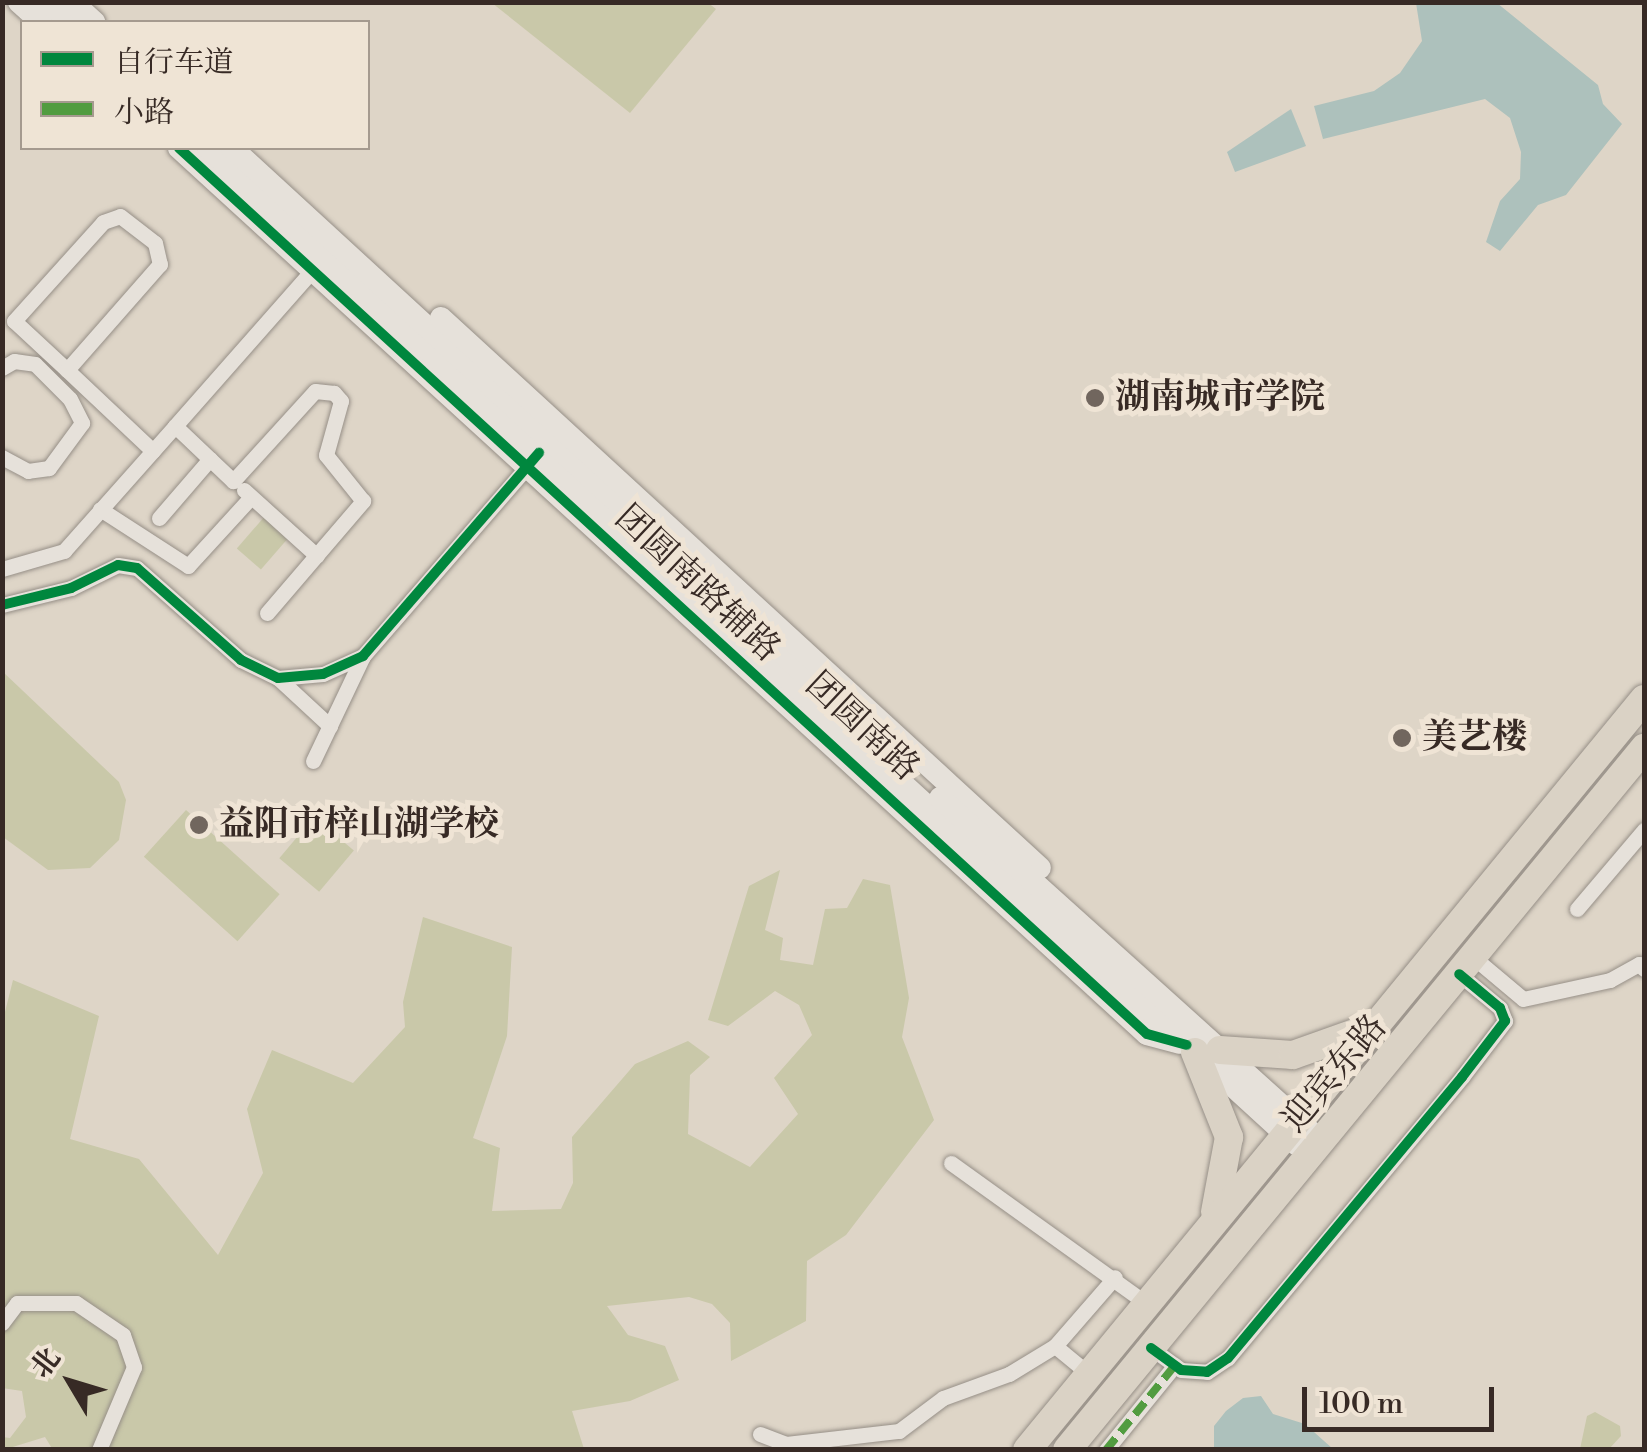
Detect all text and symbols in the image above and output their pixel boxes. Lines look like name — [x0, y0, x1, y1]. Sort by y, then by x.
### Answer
legend — [20, 20, 370, 150]
text: 自行车道 — [114, 44, 234, 82]
text: 小路 — [114, 94, 174, 132]
place label: 湖南城市学院 — [1115, 377, 1325, 419]
marker: 湖南城市学院 — [1084, 387, 1106, 409]
street label: 团圆南路辅路 — [606, 497, 788, 671]
street label: 团圆南路 — [796, 664, 928, 790]
place label: 美艺楼 — [1422, 717, 1527, 759]
marker: 美艺楼 — [1391, 727, 1413, 749]
place label: 益阳市梓山湖学校 — [219, 804, 499, 846]
marker: 益阳市梓山湖学校 — [188, 814, 210, 836]
street label: 迎宾东路 — [1274, 1007, 1396, 1141]
north arrow — [20, 1332, 120, 1432]
text: 北 — [24, 1341, 68, 1385]
scale bar — [1307, 1367, 1500, 1429]
text: 100 m — [1319, 1385, 1403, 1423]

